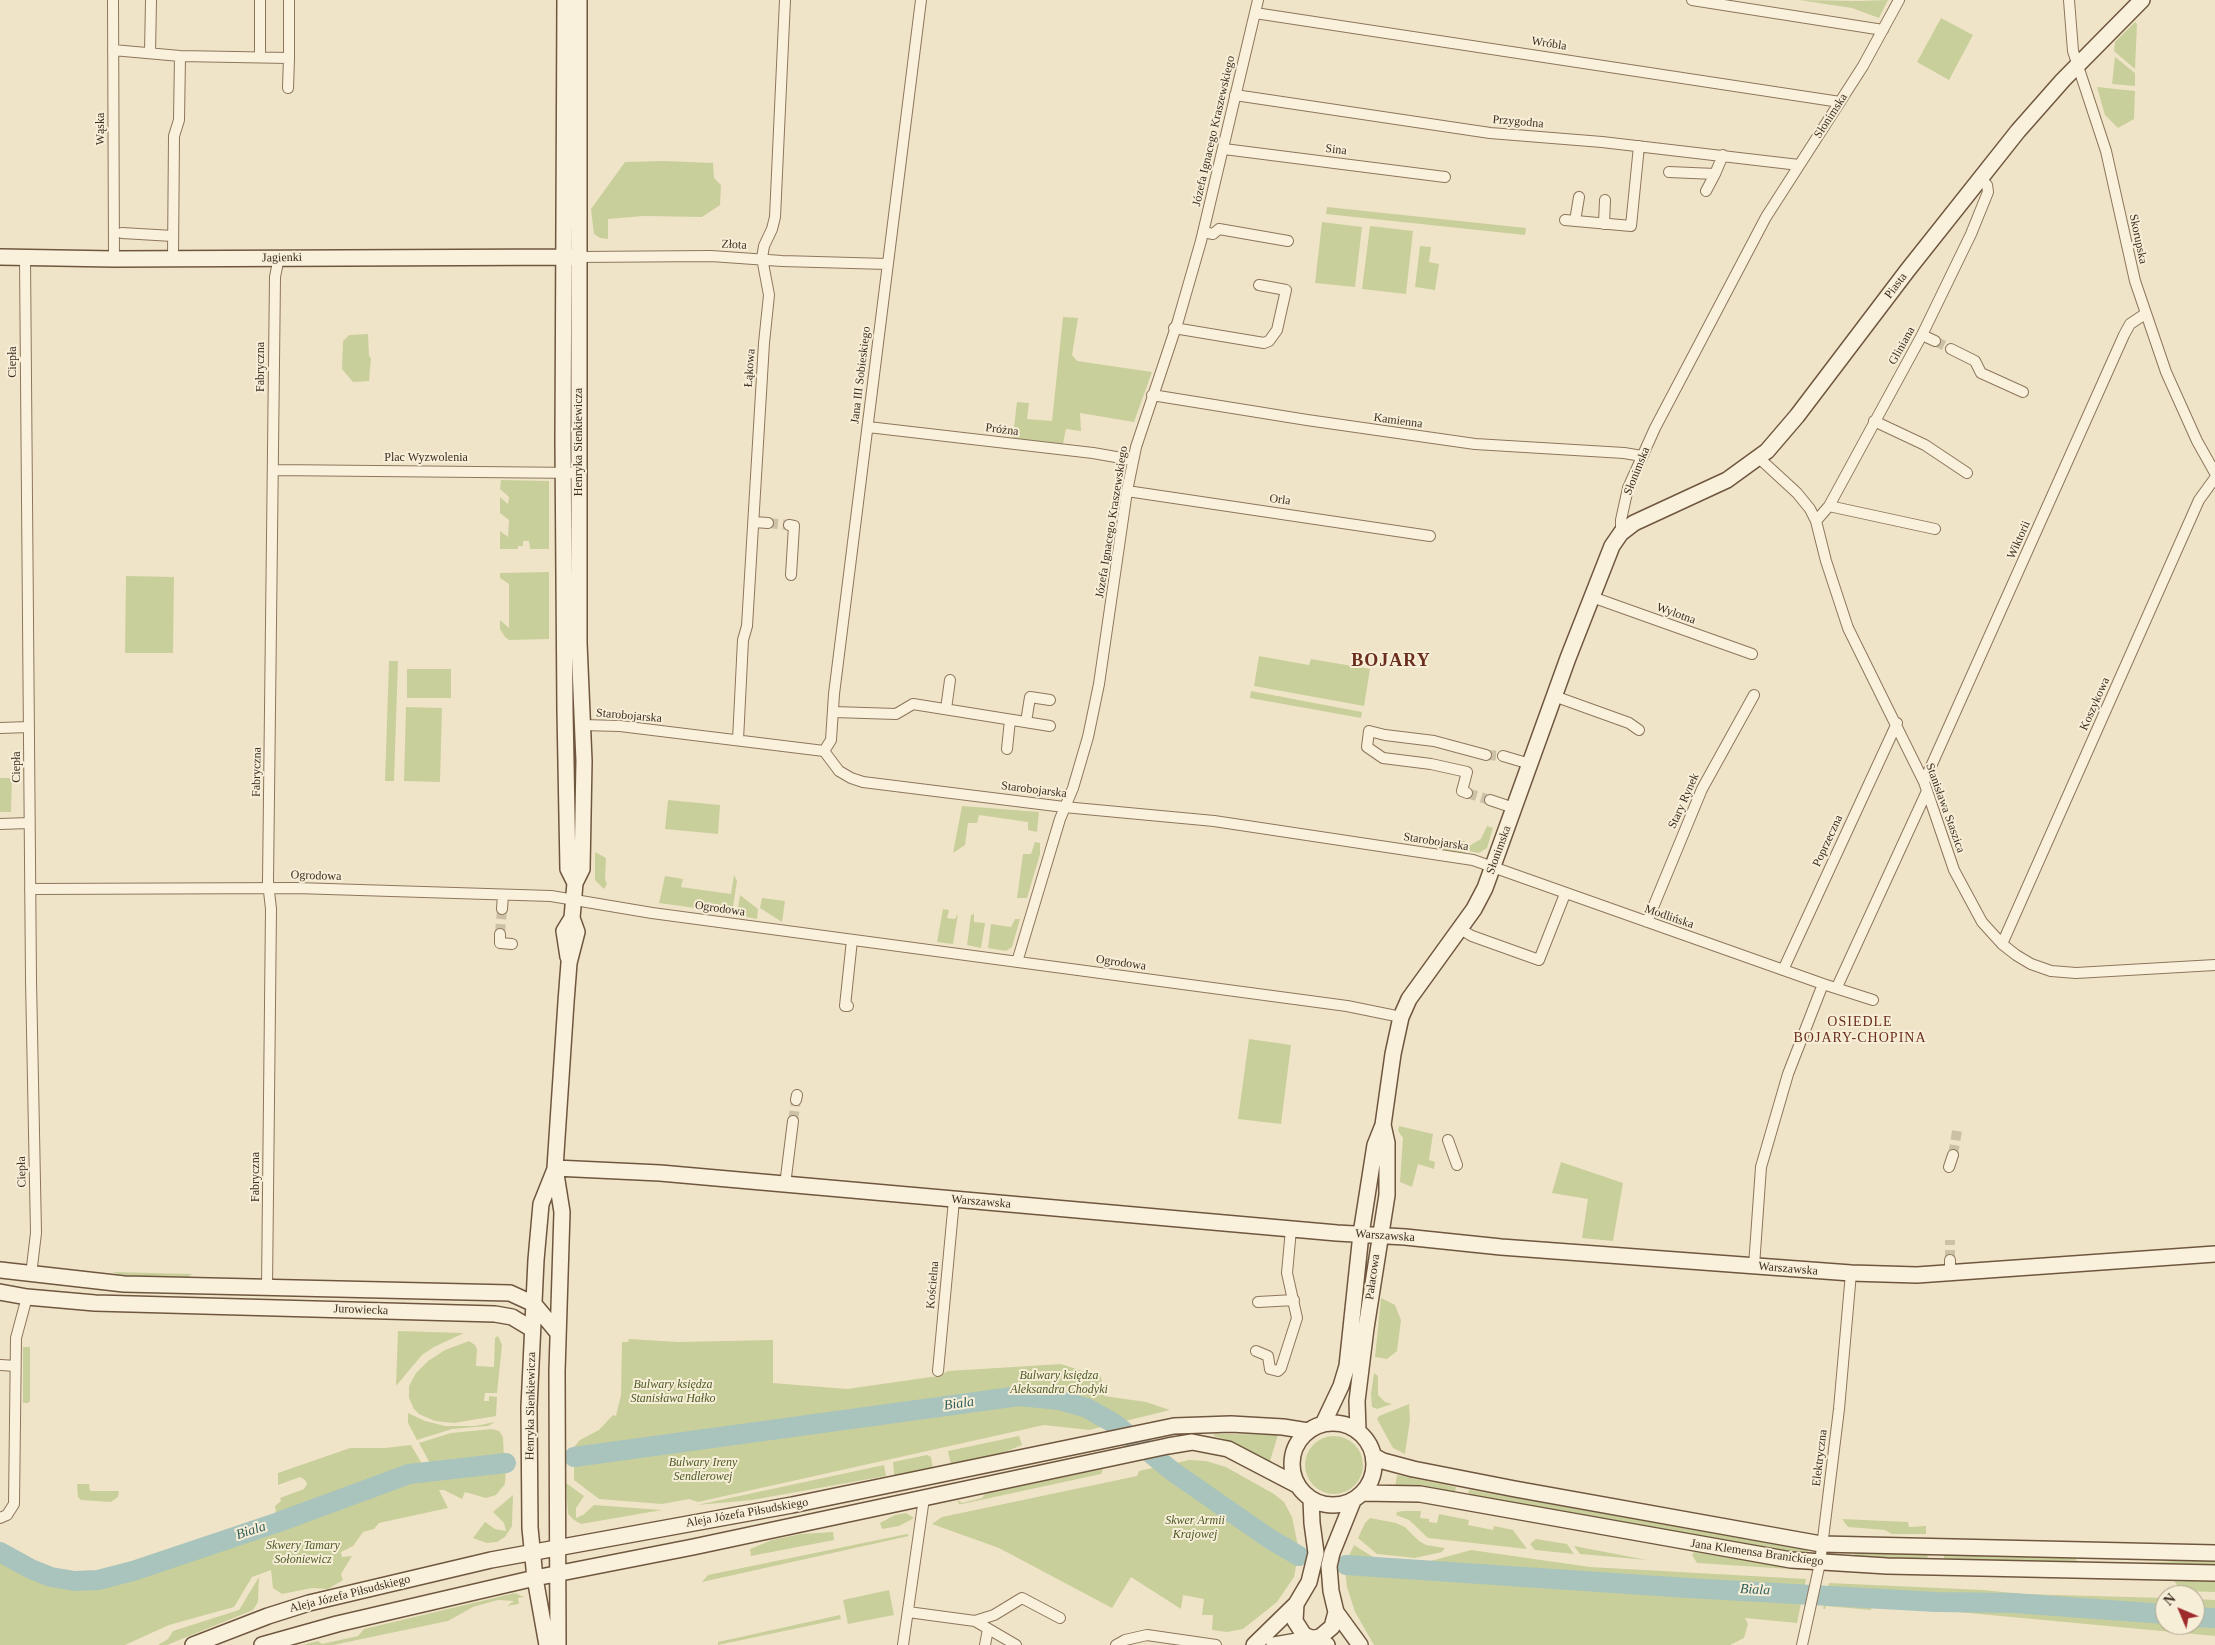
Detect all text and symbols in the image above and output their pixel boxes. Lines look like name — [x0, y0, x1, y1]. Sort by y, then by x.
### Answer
street label: Wróbla — [1530, 34, 1568, 54]
street label: Józefa Ignacego Kraszewskiego — [1190, 54, 1238, 208]
street label: Słonimska — [1811, 91, 1851, 141]
street label: Wąska — [94, 113, 108, 145]
street label: Przygodna — [1492, 113, 1544, 131]
street label: Sina — [1325, 142, 1347, 158]
street label: Skorupska — [2126, 213, 2150, 265]
street label: Złota — [721, 237, 747, 253]
street label: Jagienki — [262, 250, 302, 266]
street label: Piasta — [1882, 270, 1910, 302]
street label: Gliniana — [1886, 324, 1918, 368]
street label: Jana III Sobieskiego — [848, 326, 874, 424]
street label: Fabryczna — [254, 342, 268, 392]
street label: Ciepła — [6, 346, 20, 378]
street label: Łąkowa — [741, 348, 759, 388]
street label: Henryka Sienkiewicza — [572, 388, 586, 496]
street label: Kamienna — [1373, 410, 1423, 432]
street label: Próżna — [985, 421, 1019, 439]
street label: Józefa Ignacego Kraszewskiego — [1093, 445, 1131, 599]
street label: Słonimska — [1621, 445, 1653, 497]
street label: Plac Wyzwolenia — [384, 451, 468, 465]
street label: Orla — [1268, 491, 1292, 509]
street label: Wiktorii — [2004, 519, 2034, 561]
street label: Wylotna — [1654, 600, 1698, 628]
district label: BOJARY — [1351, 650, 1431, 672]
street label: Koszykowa — [2077, 675, 2113, 733]
street label: Starobojarska — [596, 706, 662, 726]
street label: Fabryczna — [249, 747, 265, 797]
street label: Ciepła — [10, 751, 24, 783]
street label: Stanisława Staszica — [1922, 761, 1968, 855]
street label: Stary Rynek — [1665, 771, 1703, 831]
street label: Starobojarska — [1000, 779, 1068, 801]
street label: Poprzeczna — [1810, 813, 1846, 869]
street label: Słonimska — [1484, 824, 1514, 876]
street label: Starobojarska — [1402, 830, 1470, 854]
street label: Ogrodowa — [290, 868, 342, 884]
street label: Ogrodowa — [694, 898, 746, 920]
street label: Modlińska — [1642, 902, 1696, 932]
street label: Ogrodowa — [1095, 952, 1147, 974]
district label: OSIEDLE BOJARY-CHOPINA — [1792, 1014, 1928, 1046]
street label: Fabryczna — [249, 1152, 263, 1202]
street label: Ciepła — [15, 1156, 29, 1188]
street label: Warszawska — [951, 1192, 1011, 1212]
street label: Warszawska — [1355, 1227, 1415, 1245]
street label: Pałacowa — [1363, 1253, 1383, 1301]
street label: Warszawska — [1758, 1259, 1818, 1279]
street label: Kościelna — [924, 1260, 942, 1310]
street label: Jurowiecka — [333, 1302, 389, 1318]
street label: Henryka Sienkiewicza — [523, 1352, 539, 1460]
park label: Bulwary księdza Aleksandra Chodyki — [1010, 1369, 1108, 1397]
park label: Bulwary księdza Stanisława Hałko — [630, 1378, 716, 1406]
water label: Biala — [943, 1394, 975, 1414]
street label: Elektryczna — [1809, 1429, 1831, 1487]
park label: Bulwary Ireny Sendlerowej — [669, 1456, 737, 1484]
street label: Aleja Józefa Piłsudskiego — [685, 1495, 809, 1531]
park label: Skwer Armii Krajowej — [1165, 1514, 1225, 1542]
water label: Biala — [234, 1518, 268, 1544]
street label: Jana Klemensa Branickiego — [1690, 1537, 1824, 1569]
park label: Skwery Tamary Sołoniewicz — [266, 1539, 340, 1567]
street label: Aleja Józefa Piłsudskiego — [288, 1572, 412, 1616]
water label: Biala — [1739, 1581, 1771, 1599]
north arrow — [2155, 1585, 2205, 1635]
text: N — [2161, 1591, 2179, 1609]

